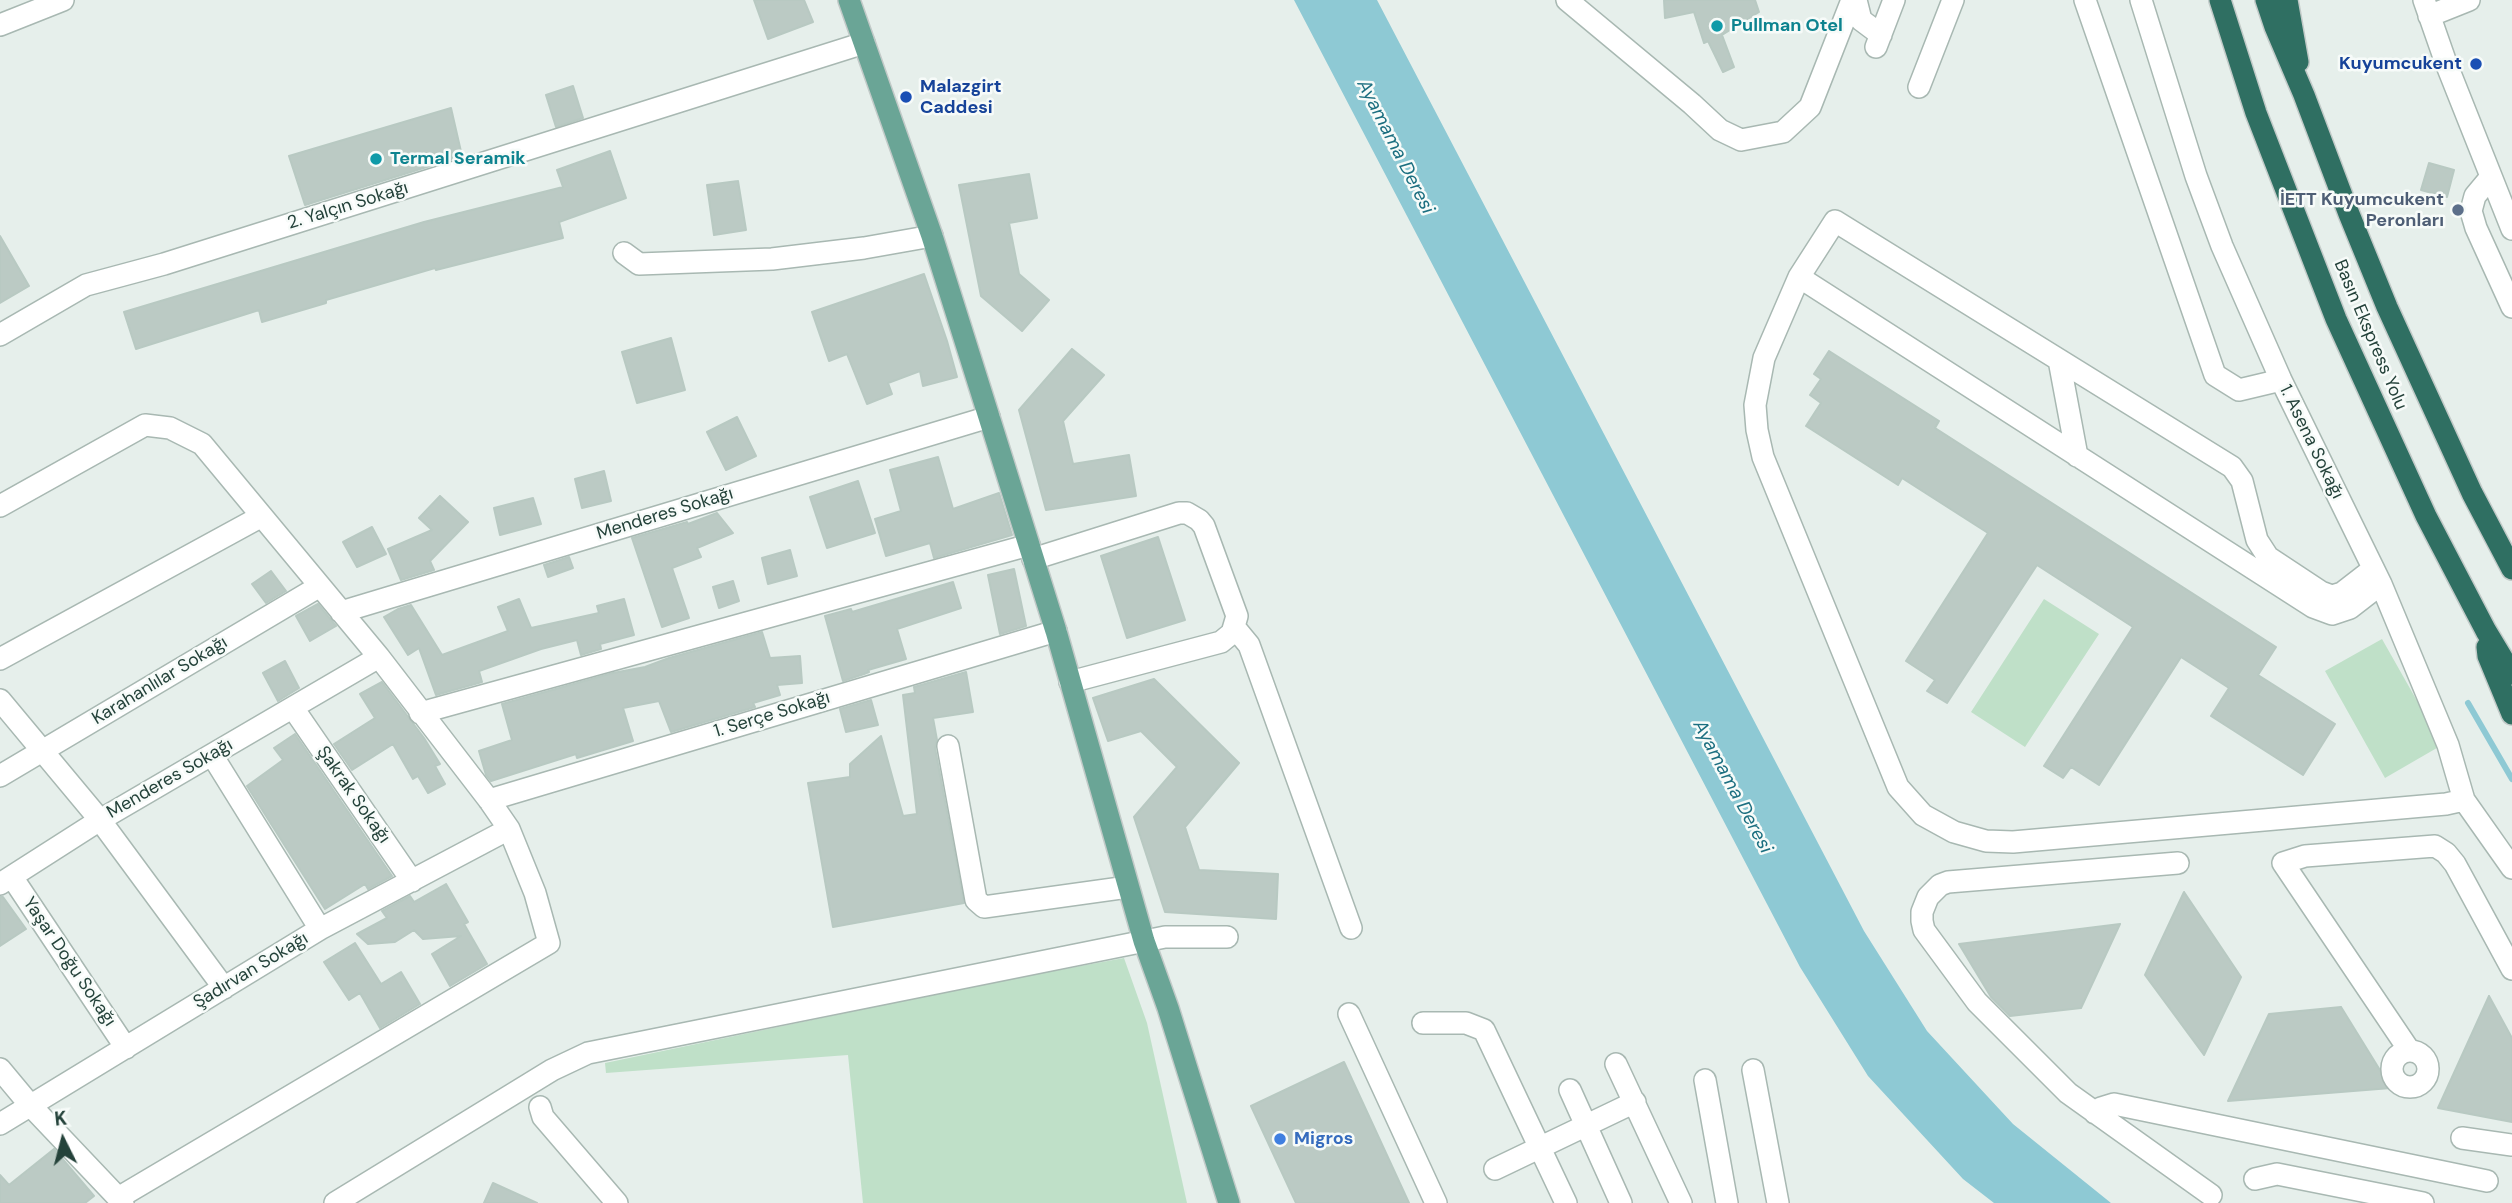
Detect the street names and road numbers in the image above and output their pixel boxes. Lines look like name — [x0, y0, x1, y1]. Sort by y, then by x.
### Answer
street label: 2. Yalçın Sokağı — [285, 177, 411, 235]
street label: Basın Ekspress Yolu — [2329, 257, 2411, 413]
street label: 1. Asena Sokağı — [2274, 382, 2348, 502]
street label: Menderes Sokağı — [594, 483, 736, 545]
street label: Karahanlılar Sokağı — [88, 632, 232, 730]
street label: 1. Serçe Sokağı — [711, 687, 833, 743]
street label: Menderes Sokağı — [103, 734, 237, 824]
street label: Şakrak Sokağı — [312, 742, 394, 848]
street label: Yaşar Doğu Sokağı — [18, 893, 120, 1031]
street label: Şadırvan Sokağı — [190, 928, 312, 1014]

